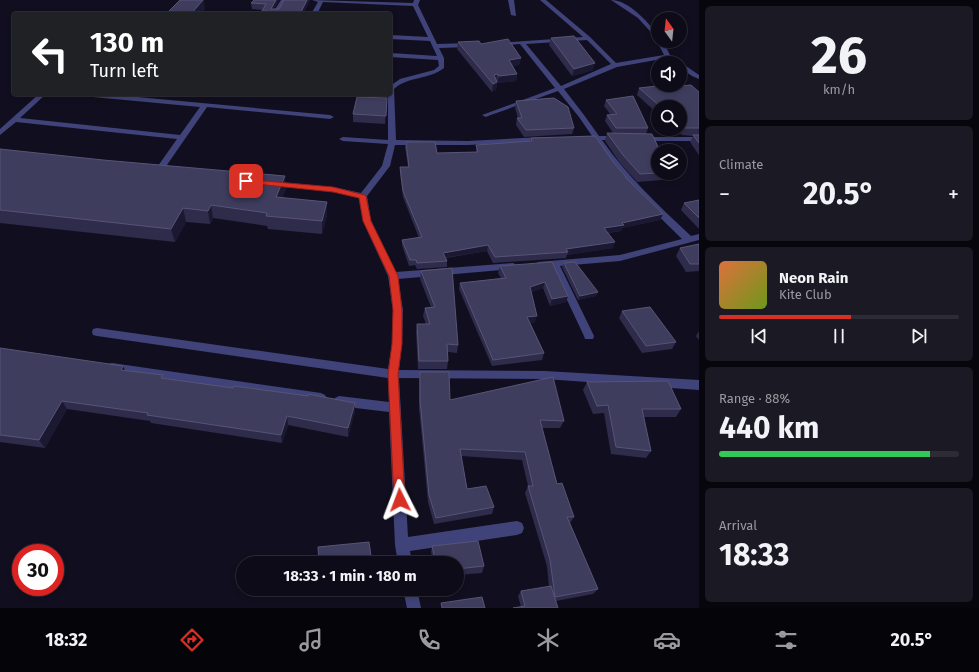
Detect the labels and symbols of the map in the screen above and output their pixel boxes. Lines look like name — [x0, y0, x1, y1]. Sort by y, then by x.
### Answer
north arrow — [651, 12, 687, 48]
pin — [229, 164, 263, 198]
position arrow — [379, 479, 421, 521]
speed limit sign: 30 — [12, 544, 64, 596]

